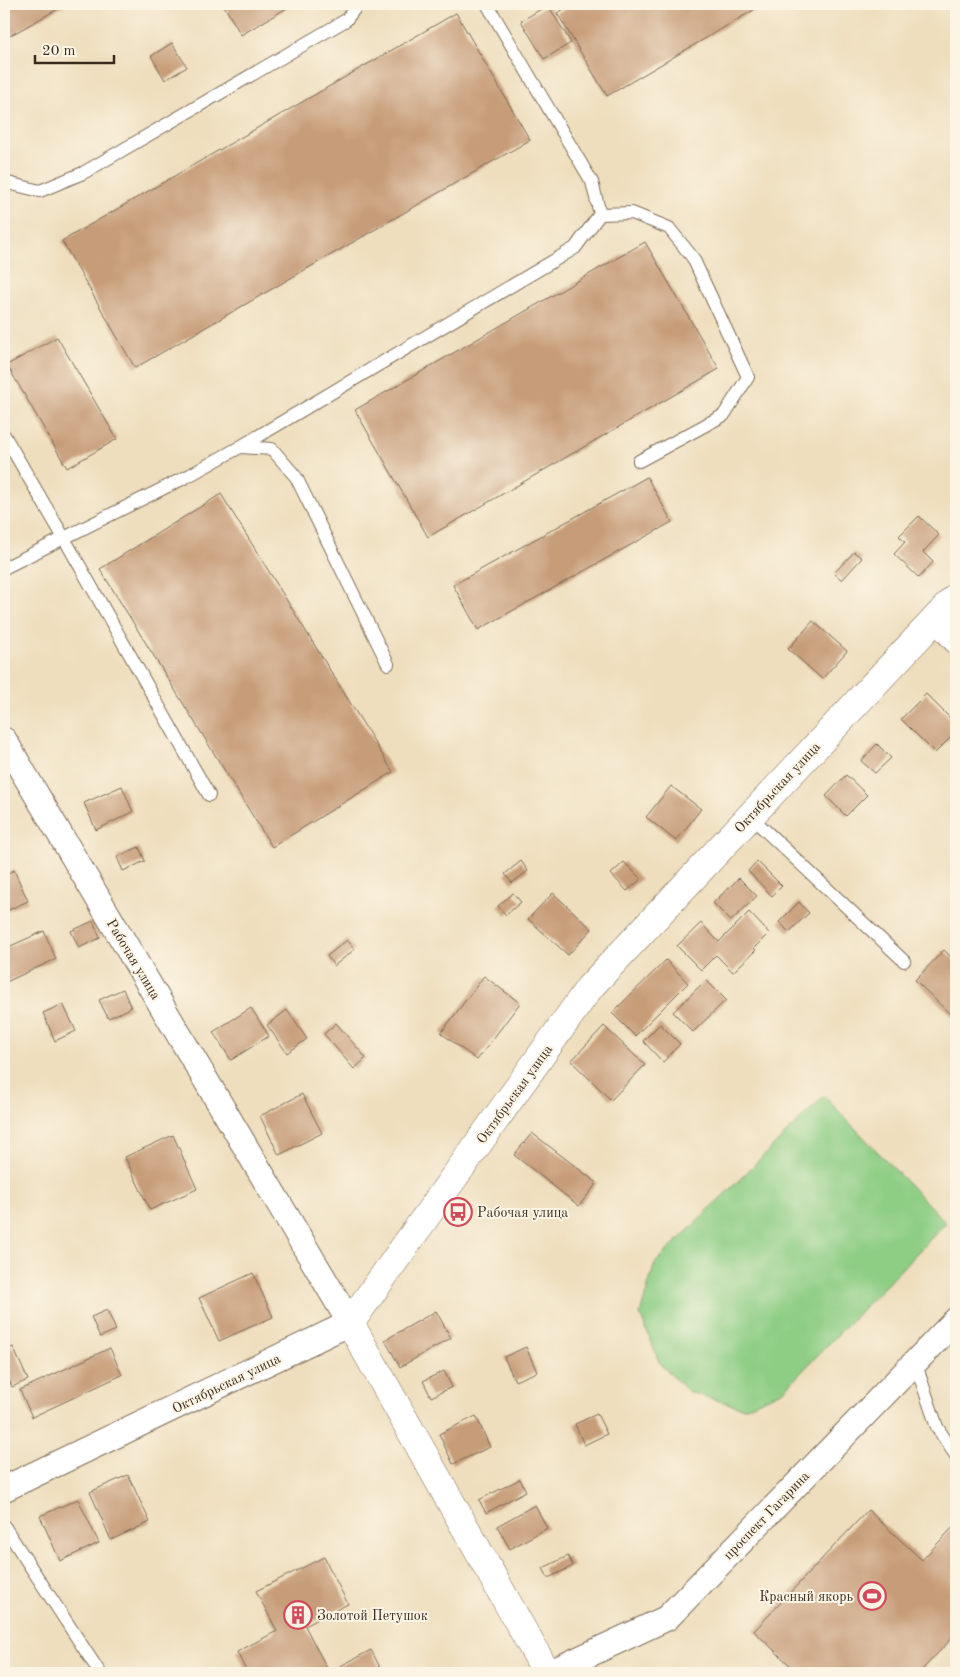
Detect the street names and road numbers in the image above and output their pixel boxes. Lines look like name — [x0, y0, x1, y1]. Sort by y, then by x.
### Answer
street label: Октябрьская улица — [732, 740, 823, 836]
street label: Рабочая улица — [104, 917, 163, 1002]
street label: Октябрьская улица — [474, 1042, 555, 1147]
street label: Октябрьская улица — [170, 1352, 283, 1416]
street label: проспект Гагарина — [721, 1469, 812, 1563]

